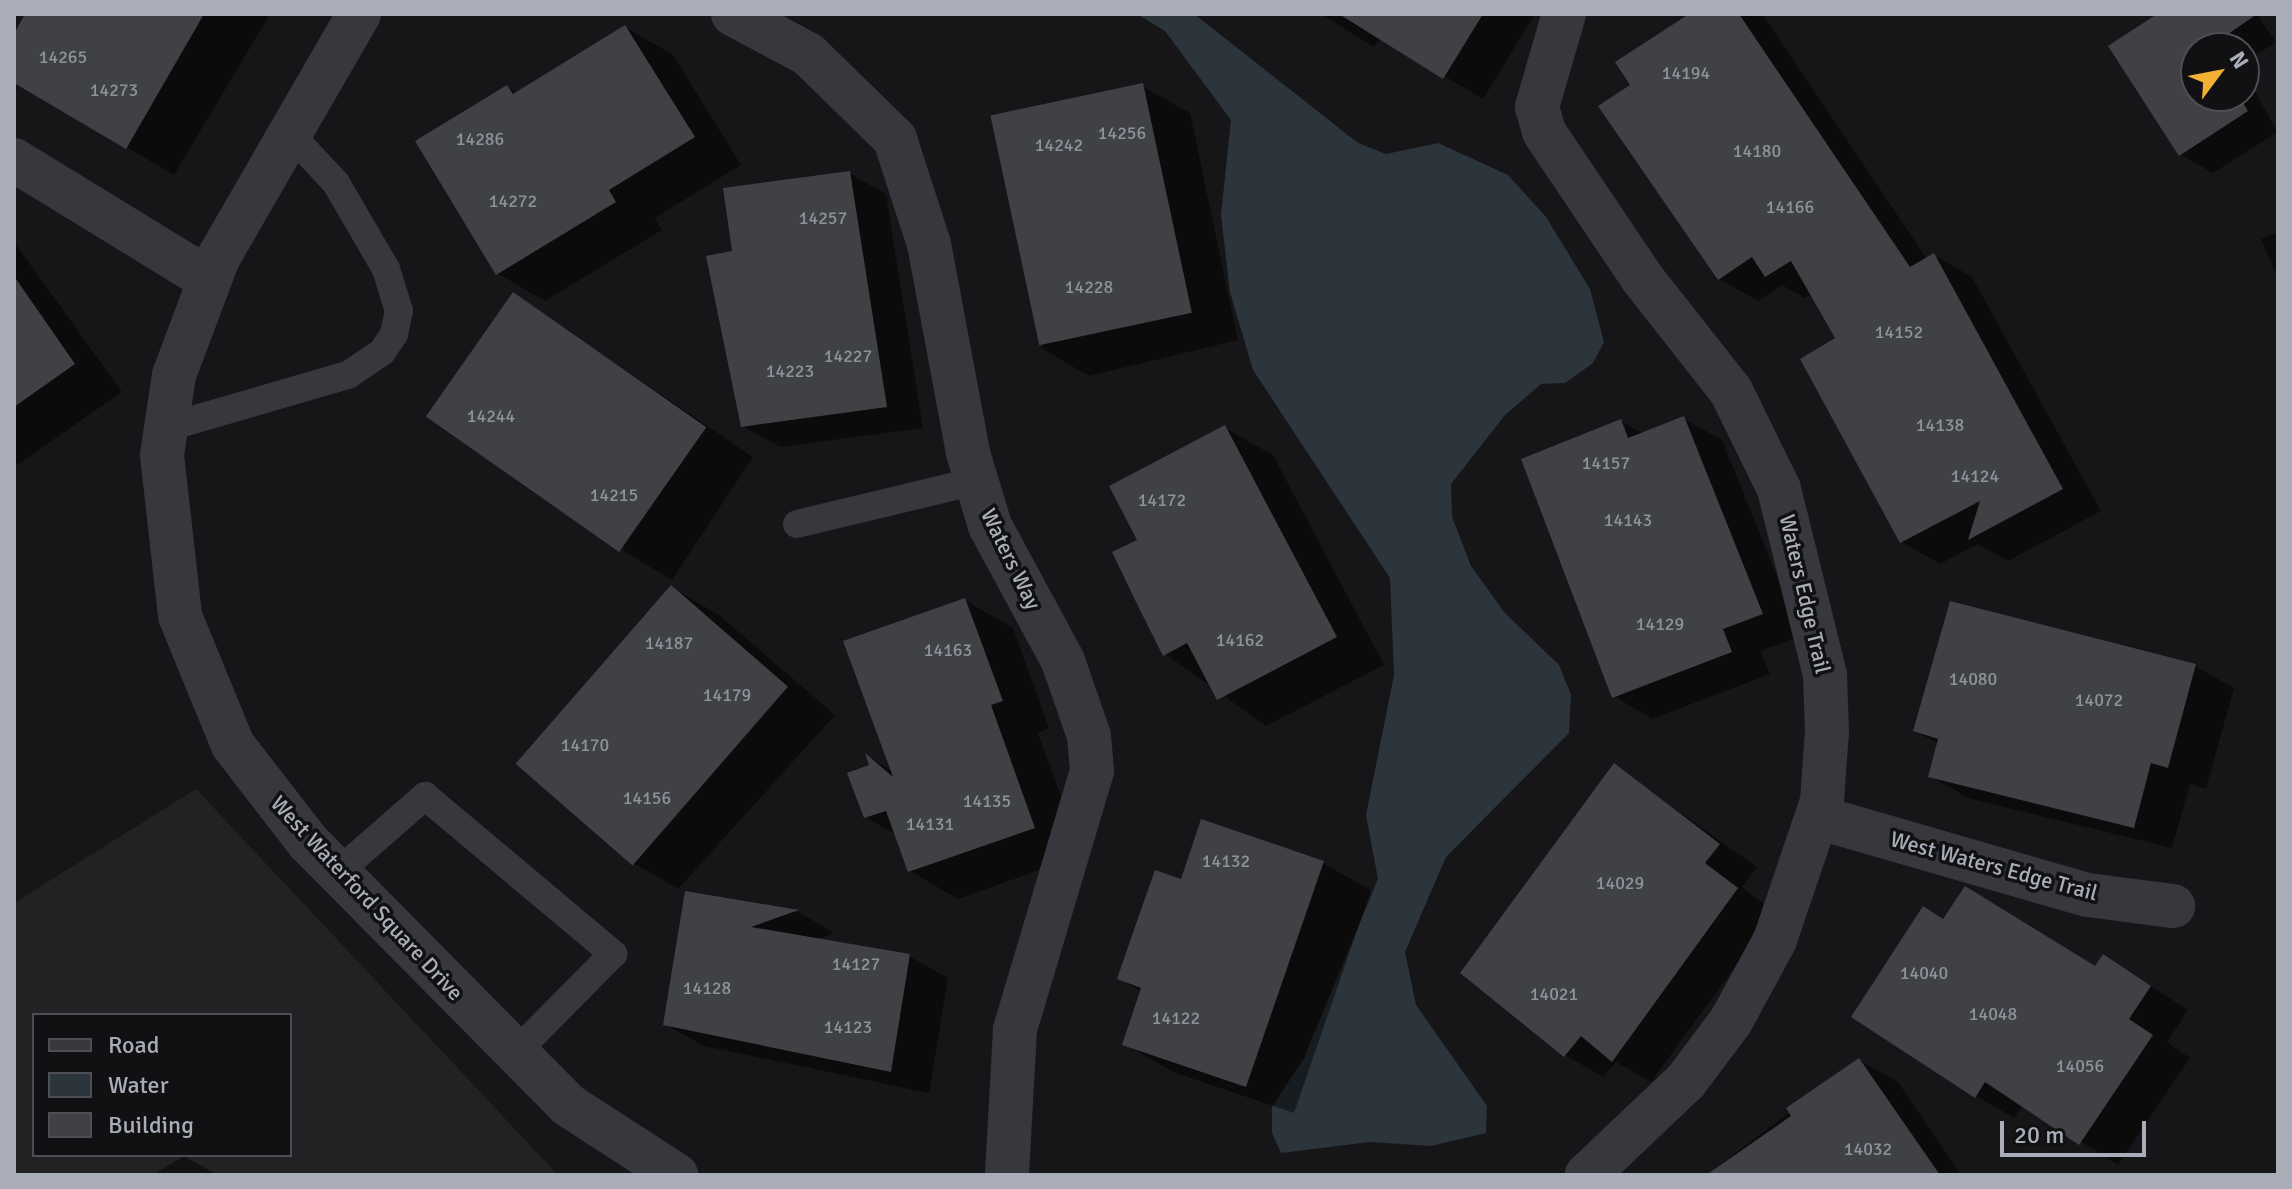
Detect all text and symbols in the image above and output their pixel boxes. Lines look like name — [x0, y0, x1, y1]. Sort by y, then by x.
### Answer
north arrow — [2180, 32, 2260, 112]
house number: 14265 — [39, 46, 87, 68]
text: N — [2224, 46, 2255, 74]
house number: 14194 — [1662, 62, 1710, 84]
house number: 14273 — [90, 79, 138, 101]
house number: 14256 — [1098, 122, 1146, 144]
house number: 14286 — [456, 128, 504, 150]
house number: 14242 — [1035, 134, 1083, 156]
house number: 14180 — [1733, 140, 1781, 162]
house number: 14272 — [489, 190, 537, 212]
house number: 14166 — [1766, 196, 1814, 218]
house number: 14257 — [799, 207, 847, 229]
house number: 14228 — [1065, 276, 1113, 298]
house number: 14152 — [1875, 321, 1923, 343]
house number: 14227 — [824, 345, 872, 367]
house number: 14223 — [766, 360, 814, 382]
house number: 14244 — [467, 405, 515, 427]
house number: 14138 — [1916, 414, 1964, 436]
house number: 14157 — [1582, 452, 1630, 474]
house number: 14124 — [1951, 465, 1999, 487]
house number: 14215 — [590, 484, 638, 506]
house number: 14172 — [1138, 489, 1186, 511]
street label: Waters Way — [975, 504, 1047, 614]
house number: 14143 — [1604, 509, 1652, 531]
street label: Waters Edge Trail — [1774, 512, 1836, 676]
house number: 14129 — [1636, 613, 1684, 635]
house number: 14162 — [1216, 629, 1264, 651]
house number: 14187 — [645, 632, 693, 654]
house number: 14163 — [924, 639, 972, 661]
house number: 14080 — [1949, 668, 1997, 690]
house number: 14179 — [703, 684, 751, 706]
house number: 14072 — [2075, 689, 2123, 711]
house number: 14170 — [561, 734, 609, 756]
house number: 14156 — [623, 787, 671, 809]
street label: West Waterford Square Drive — [265, 790, 469, 1006]
house number: 14135 — [963, 790, 1011, 812]
house number: 14131 — [906, 813, 954, 835]
street label: West Waters Edge Trail — [1887, 826, 2101, 906]
house number: 14132 — [1202, 850, 1250, 872]
house number: 14029 — [1596, 872, 1644, 894]
house number: 14127 — [832, 953, 880, 975]
house number: 14040 — [1900, 962, 1948, 984]
house number: 14128 — [683, 977, 731, 999]
house number: 14021 — [1530, 983, 1578, 1005]
house number: 14048 — [1969, 1003, 2017, 1025]
house number: 14122 — [1152, 1007, 1200, 1029]
legend — [32, 1013, 292, 1157]
house number: 14123 — [824, 1016, 872, 1038]
text: Road — [108, 1030, 159, 1060]
house number: 14056 — [2056, 1055, 2104, 1077]
text: Water — [108, 1070, 168, 1100]
scale bar — [2004, 1105, 2150, 1155]
text: Building — [108, 1110, 194, 1140]
text: 20 m — [2014, 1120, 2064, 1150]
house number: 14032 — [1844, 1138, 1892, 1160]

